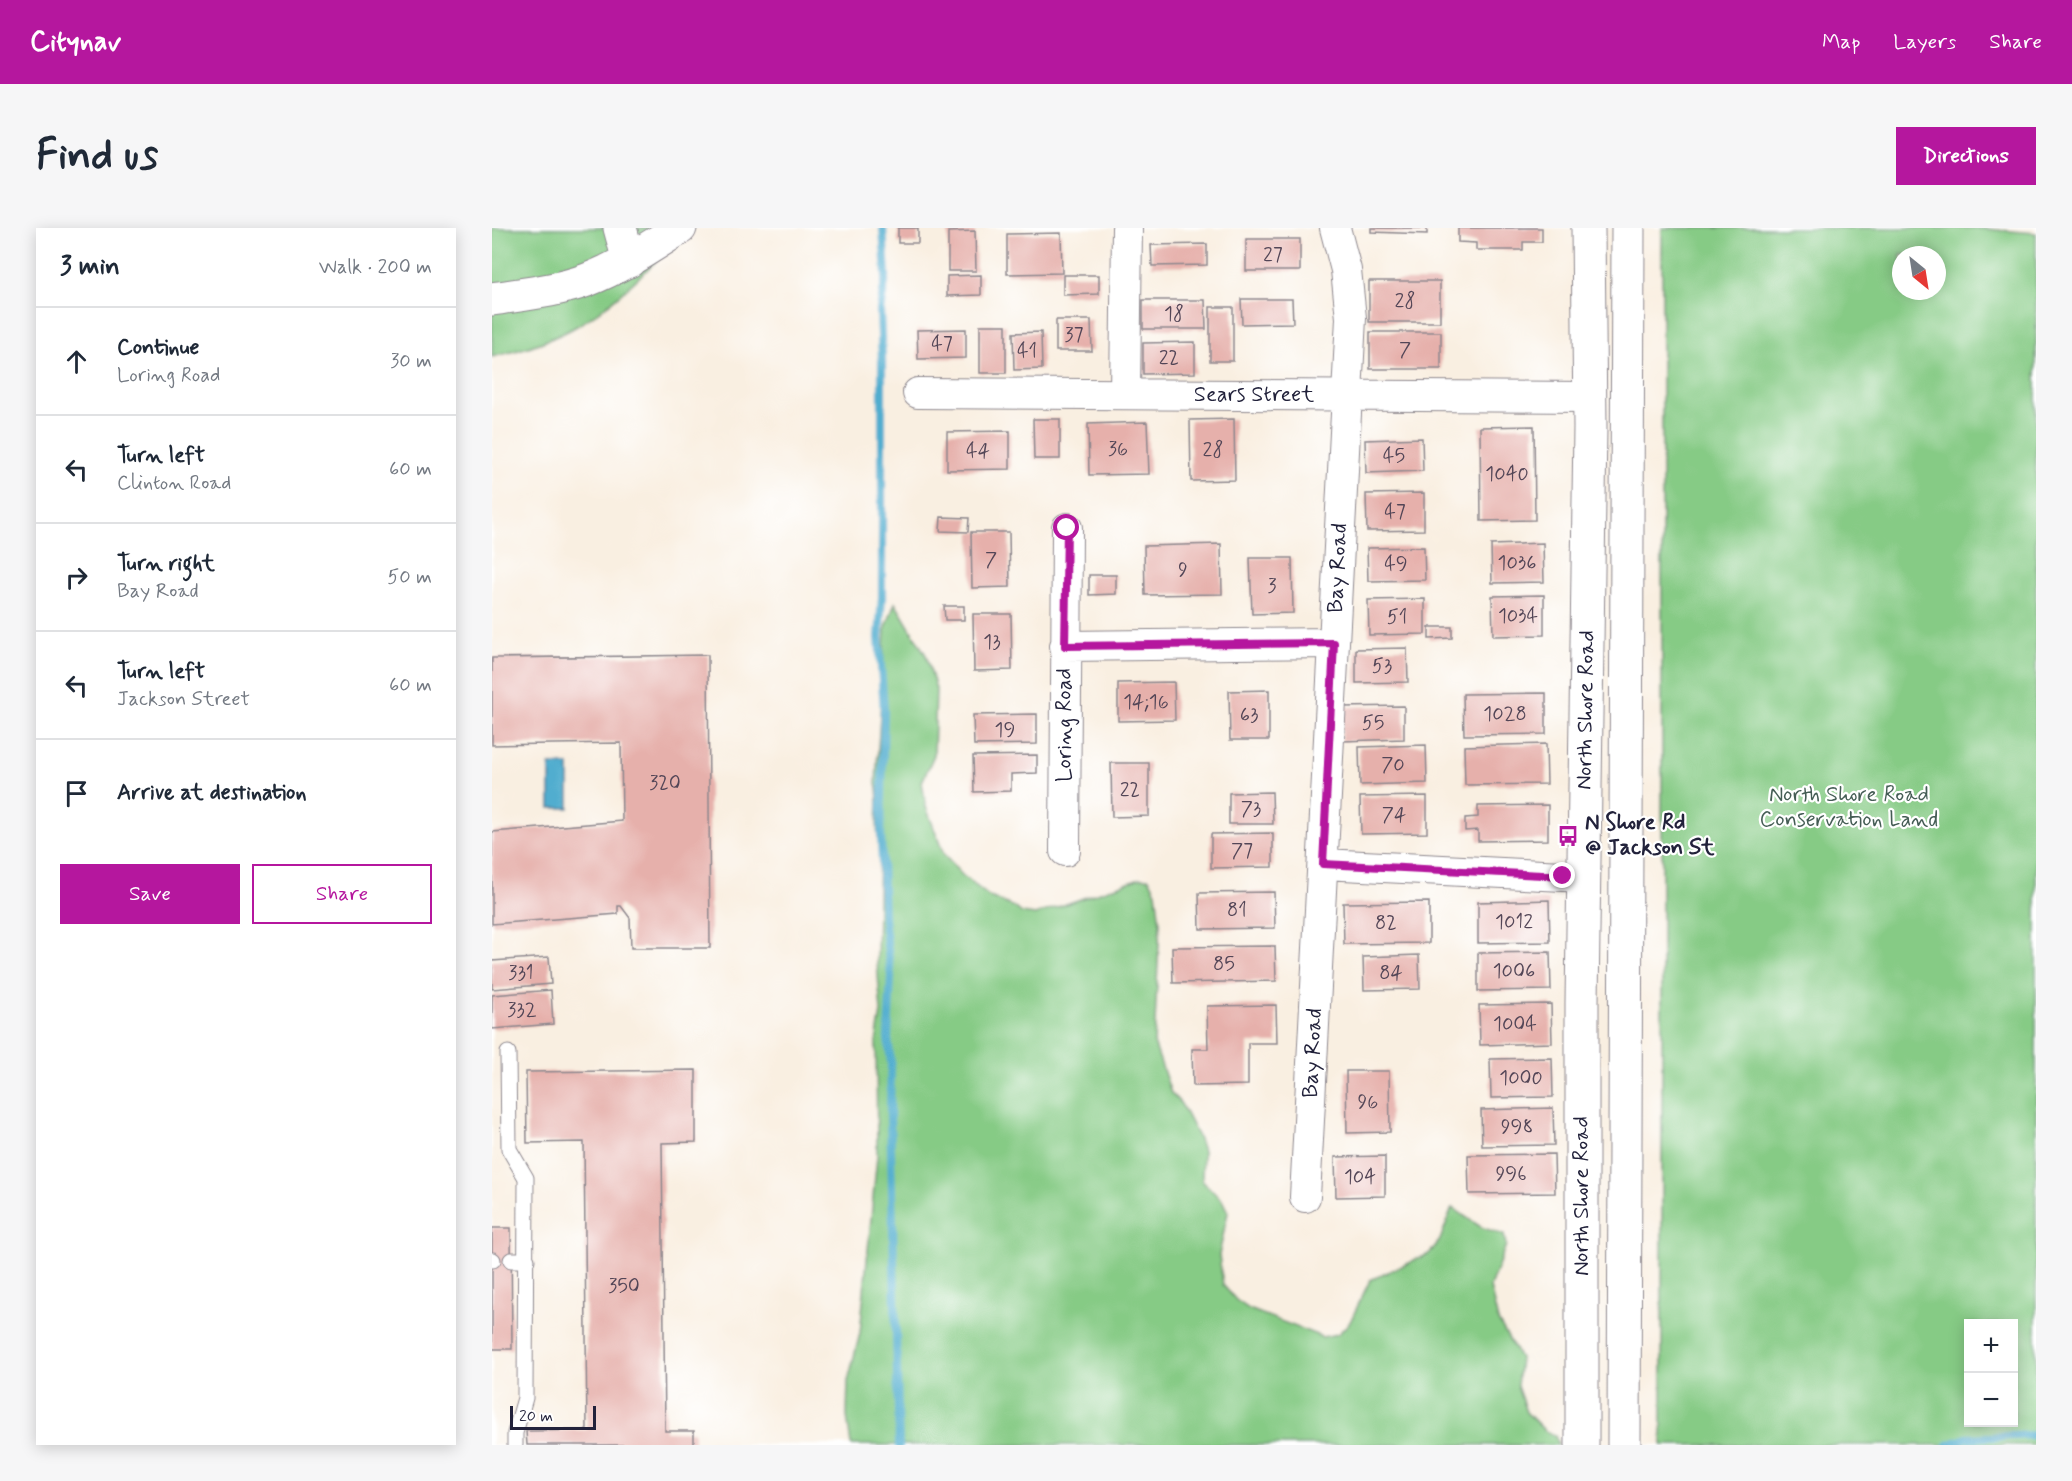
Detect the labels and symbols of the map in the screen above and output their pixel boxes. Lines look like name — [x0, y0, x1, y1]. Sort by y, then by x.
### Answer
house number: 27 — [1263, 242, 1283, 269]
north arrow — [1892, 246, 1946, 300]
house number: 28 — [1395, 288, 1415, 315]
house number: 18 — [1164, 301, 1184, 328]
house number: 37 — [1064, 322, 1084, 349]
house number: 47 — [931, 331, 953, 358]
house number: 7 — [1399, 337, 1411, 364]
house number: 41 — [1017, 338, 1037, 365]
house number: 22 — [1159, 345, 1179, 372]
street label: Sears Street — [1194, 381, 1314, 409]
house number: 36 — [1108, 436, 1128, 463]
house number: 28 — [1203, 437, 1223, 464]
house number: 44 — [966, 438, 990, 465]
house number: 45 — [1383, 443, 1405, 470]
house number: 1040 — [1485, 461, 1529, 488]
house number: 47 — [1384, 499, 1406, 526]
route start — [1053, 514, 1079, 540]
street label: Bay Road — [1322, 522, 1354, 614]
house number: 7 — [985, 547, 997, 574]
house number: 1036 — [1498, 550, 1536, 577]
house number: 49 — [1384, 551, 1408, 578]
house number: 9 — [1178, 557, 1188, 584]
house number: 3 — [1267, 573, 1277, 600]
house number: 1034 — [1498, 603, 1538, 630]
house number: 51 — [1387, 604, 1407, 631]
house number: 13 — [983, 629, 1001, 656]
street label: North Shore Road — [1571, 630, 1601, 790]
house number: 53 — [1372, 653, 1392, 680]
street label: Loring Road — [1051, 668, 1080, 782]
house number: 14;16 — [1123, 689, 1169, 716]
house number: 1028 — [1483, 701, 1527, 728]
house number: 63 — [1240, 702, 1258, 729]
house number: 55 — [1362, 710, 1384, 737]
house number: 19 — [995, 717, 1015, 744]
house number: 70 — [1381, 752, 1405, 779]
house number: 320 — [649, 770, 681, 797]
house number: 22 — [1120, 777, 1140, 804]
park label: North Shore Road Conservation Land — [1760, 781, 1938, 834]
house number: 73 — [1241, 796, 1261, 823]
house number: 74 — [1382, 802, 1406, 829]
place label: N Shore Rd @ Jackson St — [1585, 809, 1715, 862]
bus stop icon: N Shore Rd @ Jackson St — [1556, 824, 1580, 848]
house number: 77 — [1231, 838, 1253, 865]
route end — [1549, 862, 1575, 888]
house number: 81 — [1227, 897, 1247, 924]
house number: 1012 — [1495, 909, 1533, 936]
house number: 82 — [1375, 910, 1397, 937]
house number: 85 — [1213, 951, 1235, 978]
house number: 1006 — [1493, 958, 1535, 985]
house number: 331 — [508, 960, 534, 987]
house number: 84 — [1379, 960, 1403, 987]
house number: 332 — [507, 997, 537, 1024]
street label: Bay Road — [1297, 1007, 1329, 1099]
house number: 1004 — [1493, 1011, 1537, 1038]
house number: 1000 — [1499, 1065, 1543, 1092]
house number: 96 — [1358, 1089, 1378, 1116]
house number: 998 — [1501, 1114, 1533, 1141]
street label: North Shore Road — [1568, 1116, 1596, 1276]
house number: 996 — [1495, 1161, 1527, 1188]
house number: 104 — [1344, 1164, 1376, 1191]
house number: 350 — [608, 1273, 640, 1300]
scale bar — [510, 1403, 596, 1430]

